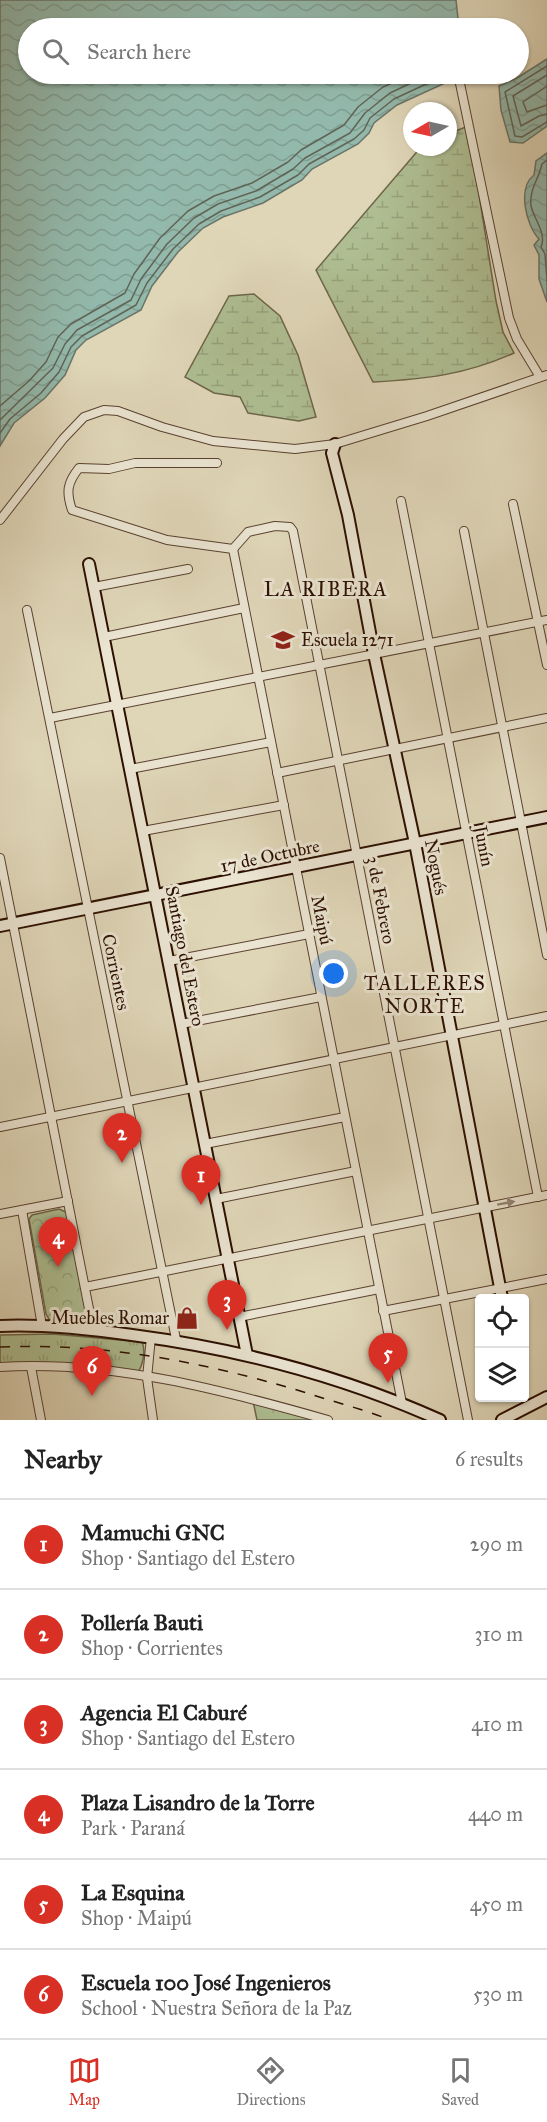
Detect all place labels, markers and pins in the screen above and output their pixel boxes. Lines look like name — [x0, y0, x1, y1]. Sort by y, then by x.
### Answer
school or university icon: Escuela 1271 — [270, 627, 296, 653]
place label: Escuela 1271 — [301, 629, 394, 651]
pin: 2 — [102, 1114, 142, 1163]
pin: 1 — [182, 1156, 220, 1205]
pin: 4 — [38, 1218, 78, 1267]
pin: 3 — [208, 1280, 246, 1330]
shop icon: Muebles Romar — [174, 1305, 200, 1331]
place label: Muebles Romar — [51, 1307, 169, 1329]
pin: 5 — [368, 1334, 408, 1383]
pin: 6 — [72, 1346, 112, 1396]

